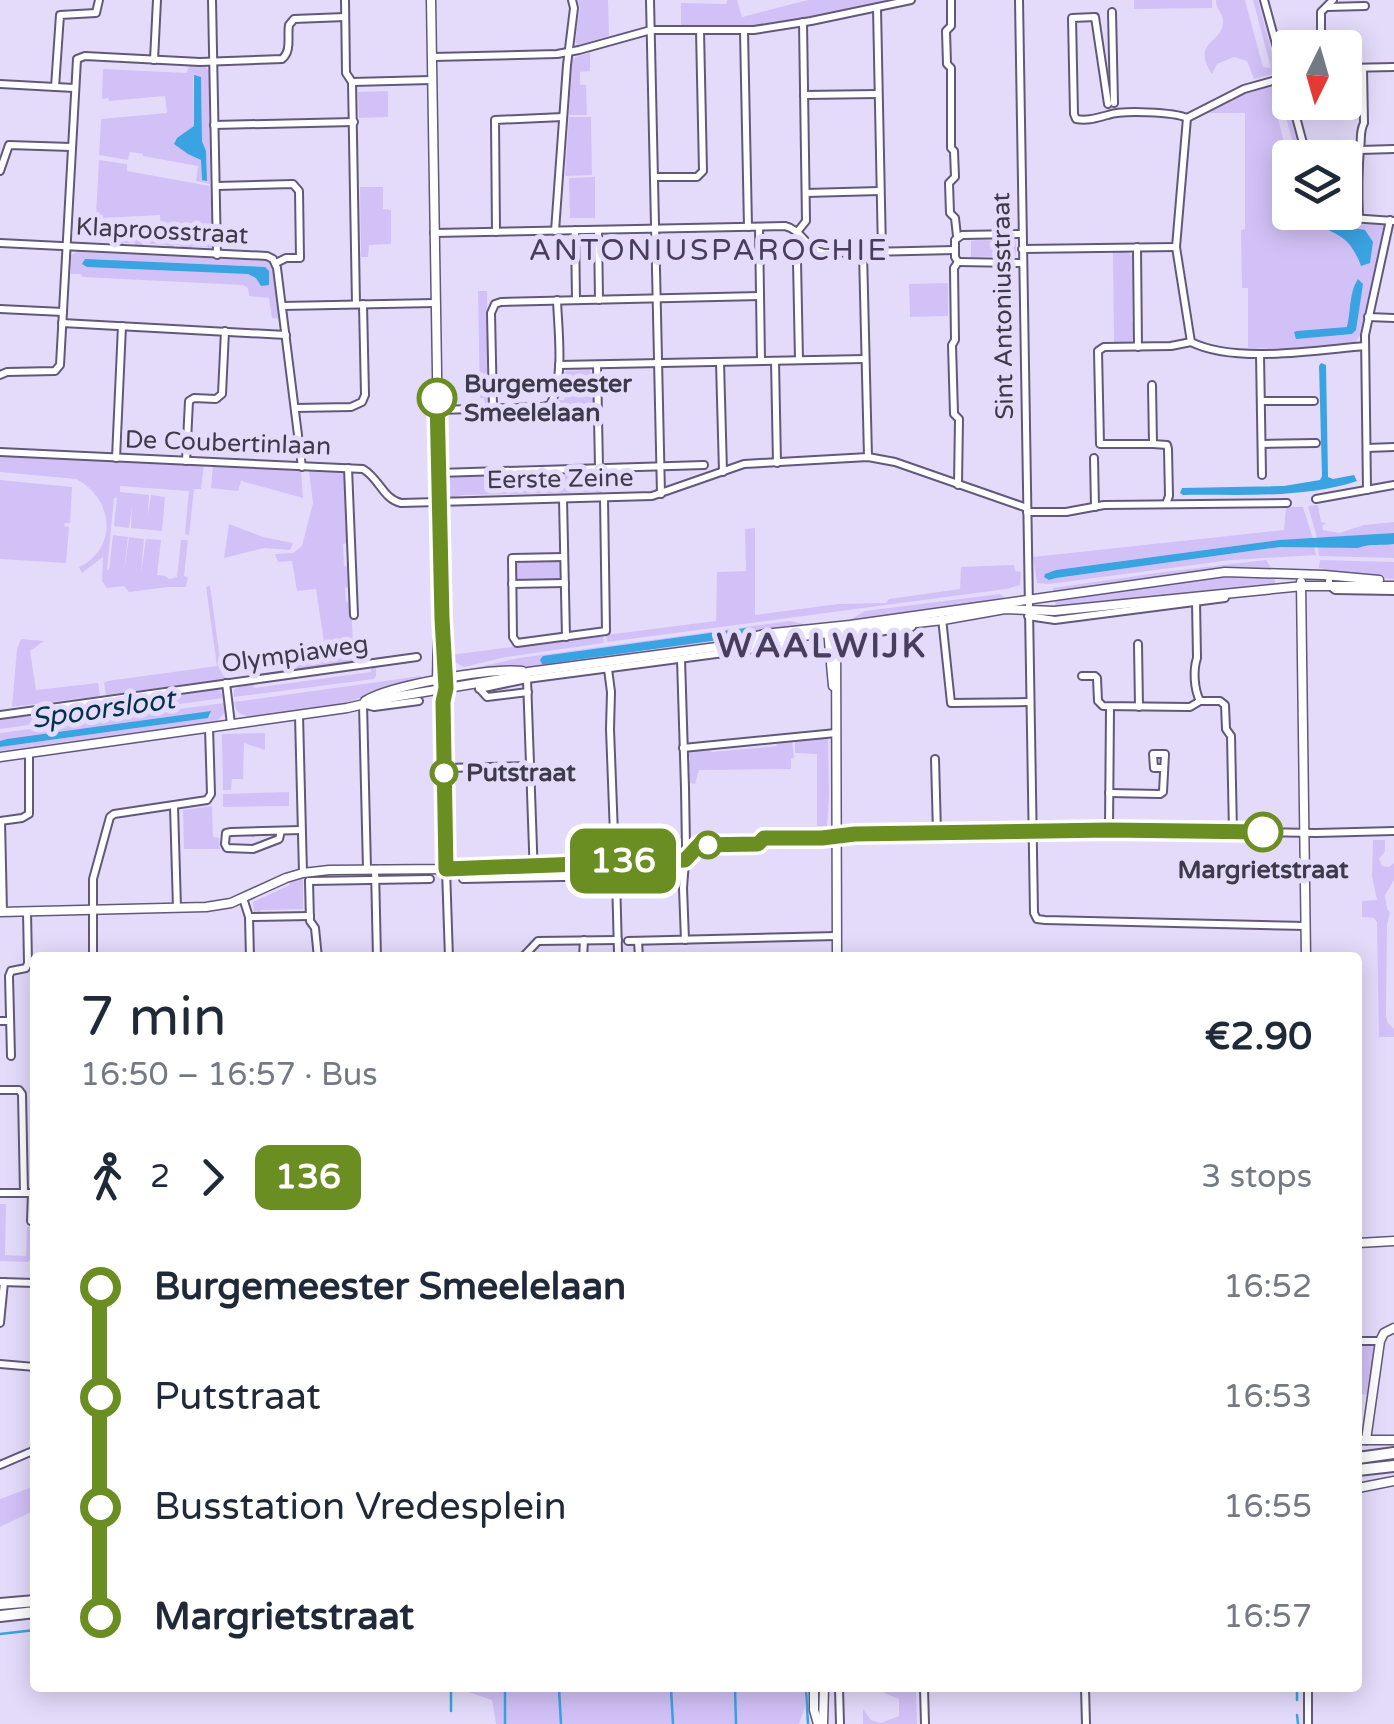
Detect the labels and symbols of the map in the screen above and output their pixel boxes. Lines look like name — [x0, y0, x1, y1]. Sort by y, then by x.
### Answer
north arrow — [1272, 30, 1362, 120]
street label: Sint Antoniusstraat — [986, 192, 1020, 420]
street label: Klaproosstraat — [75, 211, 250, 251]
district label: ANTONIUSPAROCHIE — [529, 232, 889, 269]
place label: Burgemeester Smeelelaan — [464, 369, 632, 428]
marker: Burgemeester Smeelelaan — [418, 379, 456, 417]
street label: De Coubertinlaan — [124, 424, 332, 462]
street label: Eerste Zeine — [486, 463, 634, 495]
district label: WAALWIJK — [717, 625, 927, 667]
street label: Olympiaweg — [220, 629, 370, 679]
water label: Spoorsloot — [29, 682, 180, 736]
place label: Putstraat — [466, 758, 576, 788]
marker: Putstraat — [431, 760, 457, 786]
marker: Margrietstraat — [1244, 813, 1282, 851]
line badge: 136 — [566, 828, 680, 894]
unlabelled marker — [695, 832, 721, 858]
place label: Margrietstraat — [1177, 855, 1349, 885]

